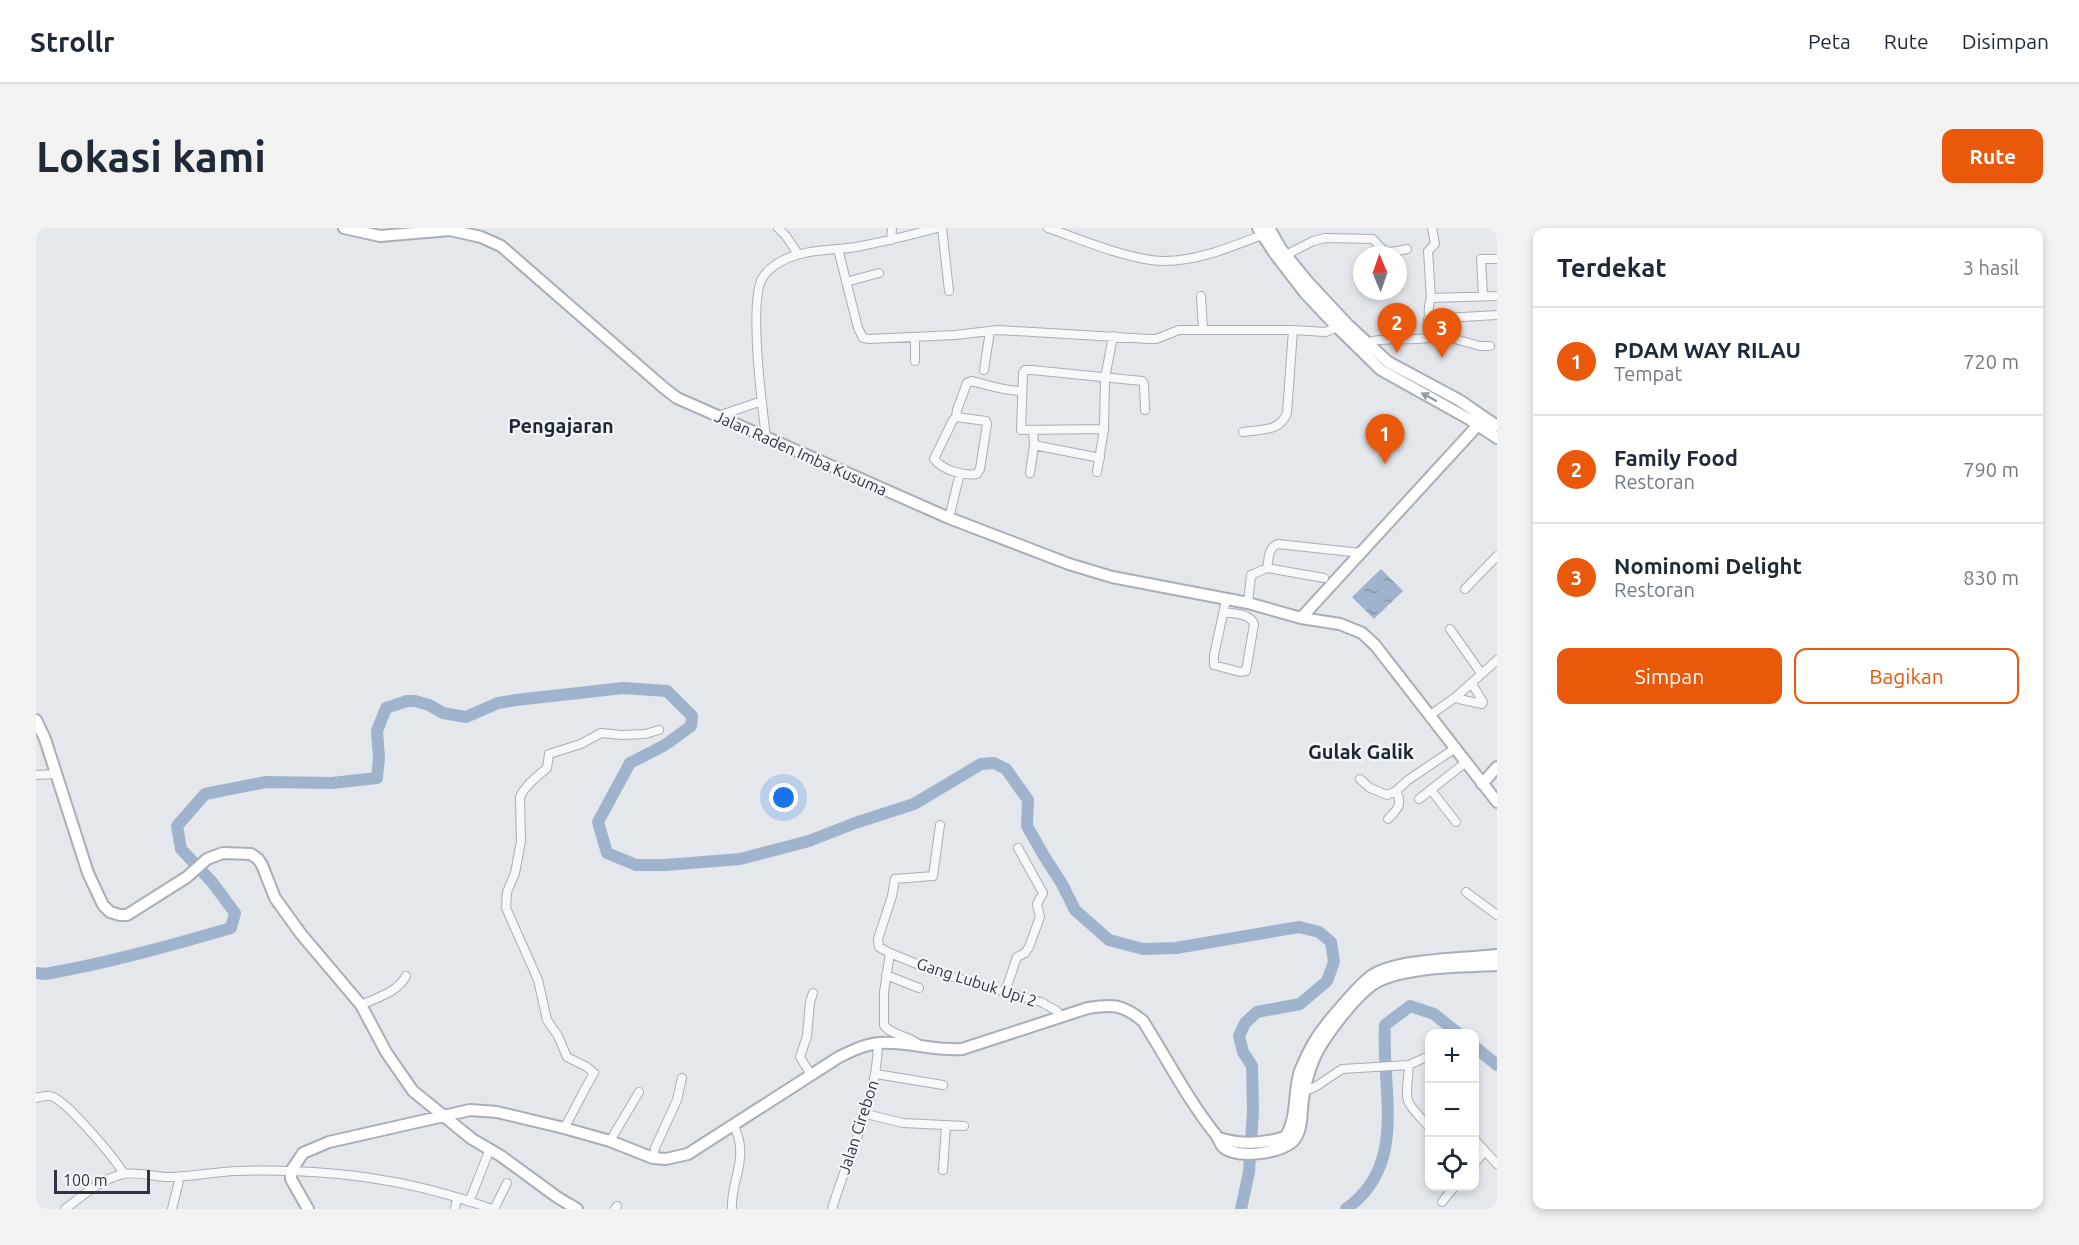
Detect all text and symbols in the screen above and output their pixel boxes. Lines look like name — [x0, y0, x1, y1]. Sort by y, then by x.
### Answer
text: Strollr — [30, 26, 115, 57]
text: Peta — [1808, 29, 1851, 53]
text: Rute — [1884, 29, 1929, 53]
text: Disimpan — [1962, 29, 2049, 53]
button: Rute — [1942, 129, 2043, 183]
text: Lokasi kami — [36, 133, 266, 180]
north arrow — [1353, 246, 1407, 300]
text: Terdekat — [1557, 253, 1667, 282]
text: 3 hasil — [1963, 256, 2019, 279]
pin: 2 — [1378, 304, 1416, 353]
pin: 3 — [1422, 308, 1462, 358]
text: PDAM WAY RILAU — [1614, 337, 1801, 362]
text: 1 — [1571, 350, 1582, 373]
text: 720 m — [1963, 350, 2019, 373]
text: Tempat — [1614, 362, 1682, 385]
one-way arrow — [1420, 392, 1437, 402]
street label: Jalan Raden Imba Kusuma — [712, 407, 890, 499]
district label: Pengajaran — [508, 414, 614, 437]
pin: 1 — [1366, 414, 1404, 464]
text: Family Food — [1614, 445, 1738, 470]
text: 2 — [1571, 458, 1582, 481]
text: 790 m — [1963, 458, 2019, 481]
text: Restoran — [1614, 470, 1695, 493]
text: Nominomi Delight — [1614, 553, 1802, 578]
text: 3 — [1571, 566, 1582, 589]
text: 830 m — [1963, 566, 2019, 589]
text: Restoran — [1614, 578, 1695, 601]
button: Simpan — [1557, 648, 1782, 704]
button: Bagikan — [1794, 648, 2019, 704]
district label: Gulak Galik — [1308, 740, 1414, 763]
your location — [769, 783, 798, 812]
street label: Gang Lubuk Upi 2 — [915, 954, 1039, 1010]
map controls — [1425, 1029, 1479, 1191]
button: + — [1425, 1029, 1479, 1083]
street label: Jalan Cirebon — [834, 1078, 882, 1176]
button: − — [1425, 1083, 1479, 1137]
button: locate — [1425, 1137, 1479, 1191]
scale bar — [54, 1167, 150, 1194]
text: 100 m — [63, 1171, 108, 1189]

